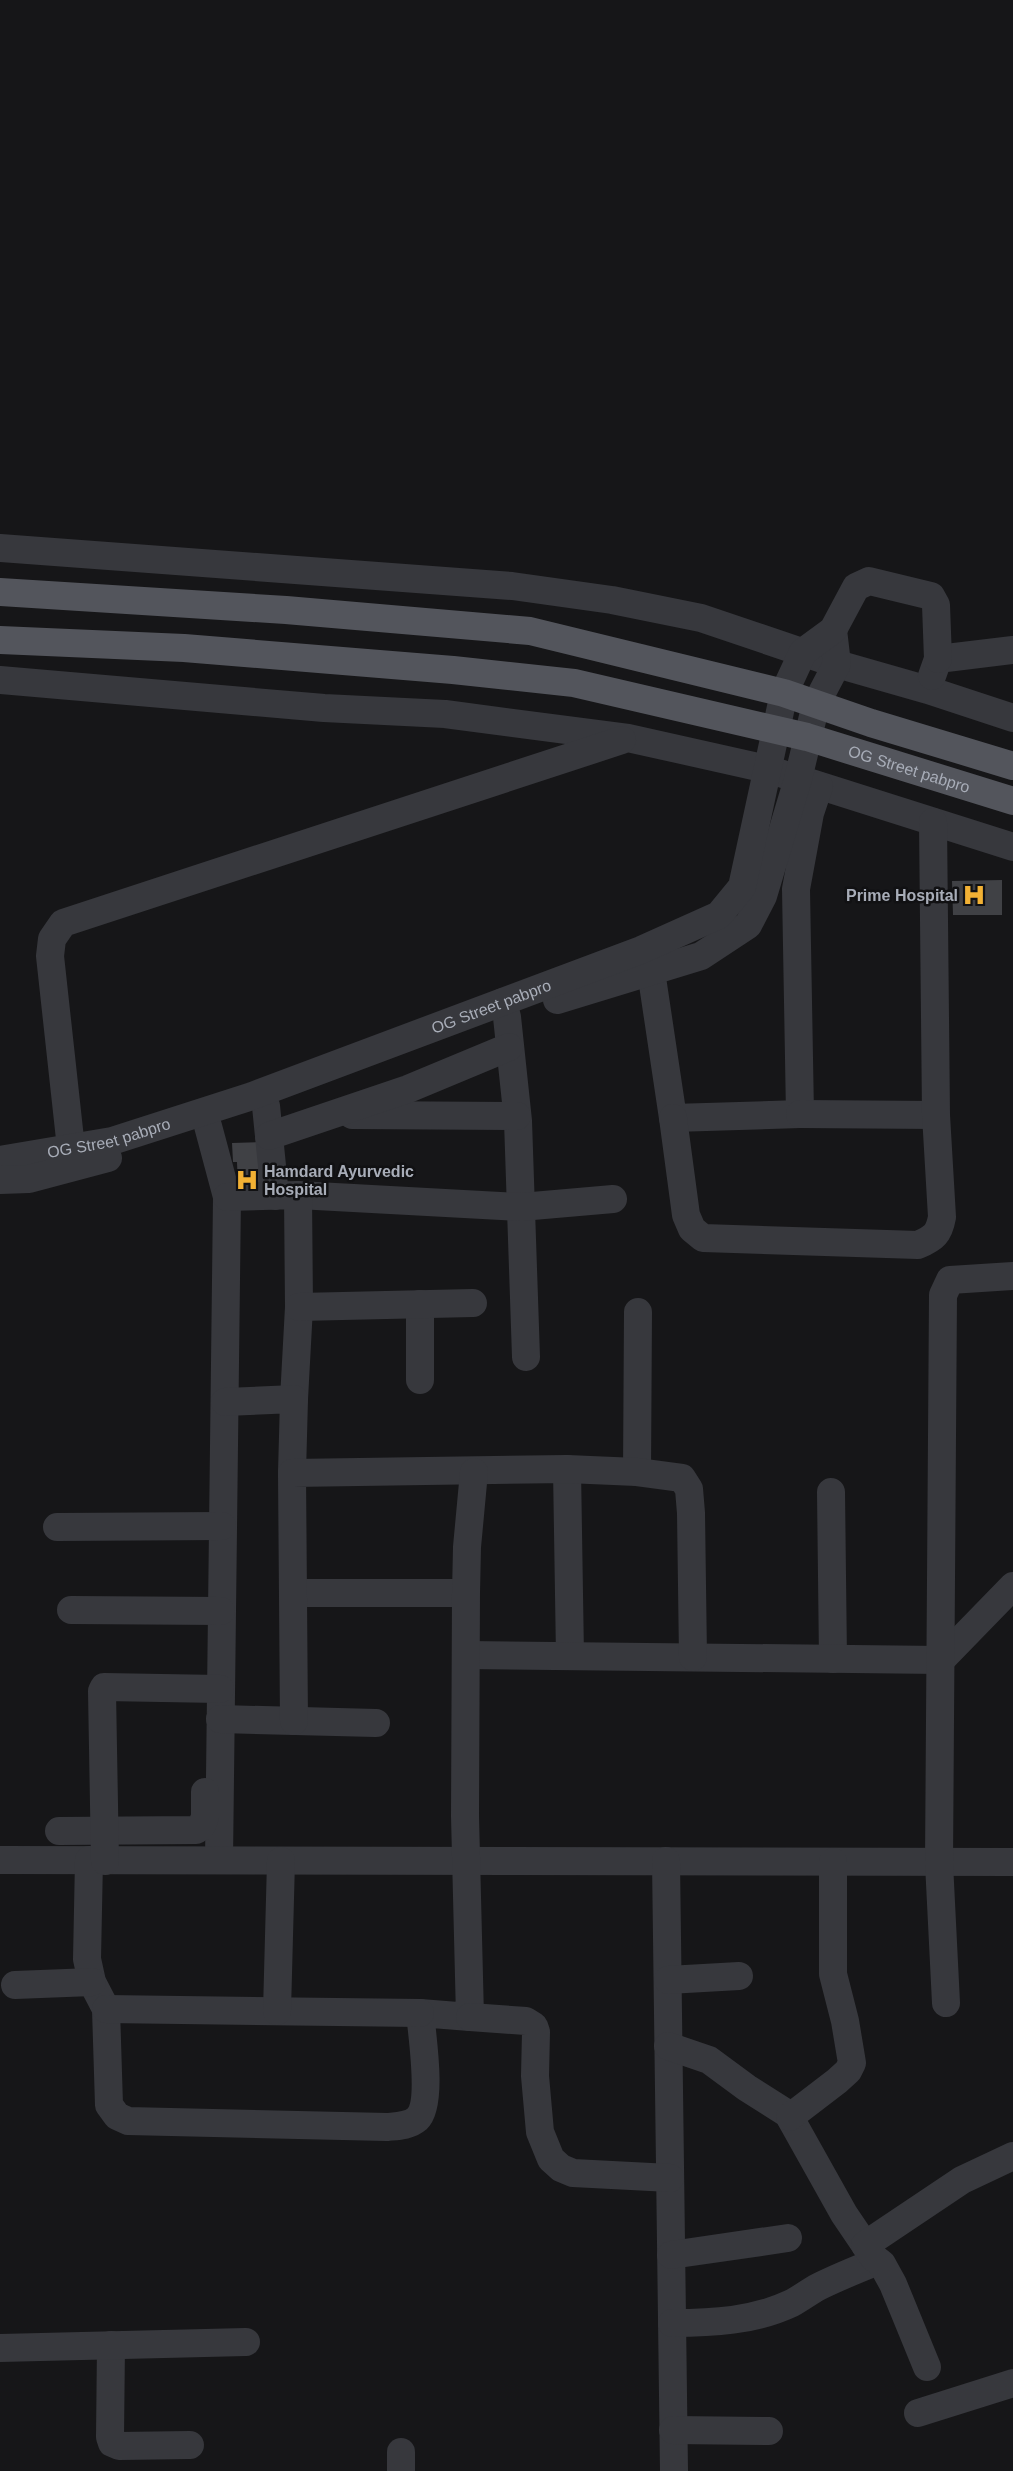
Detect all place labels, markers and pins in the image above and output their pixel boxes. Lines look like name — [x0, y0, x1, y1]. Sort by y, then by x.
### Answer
hospital icon: Prime Hospital — [961, 882, 987, 908]
place label: Prime Hospital — [846, 887, 958, 904]
place label: Hamdard Ayurvedic Hospital — [264, 1163, 414, 1198]
hospital icon: Hamdard Ayurvedic Hospital — [234, 1167, 260, 1193]

